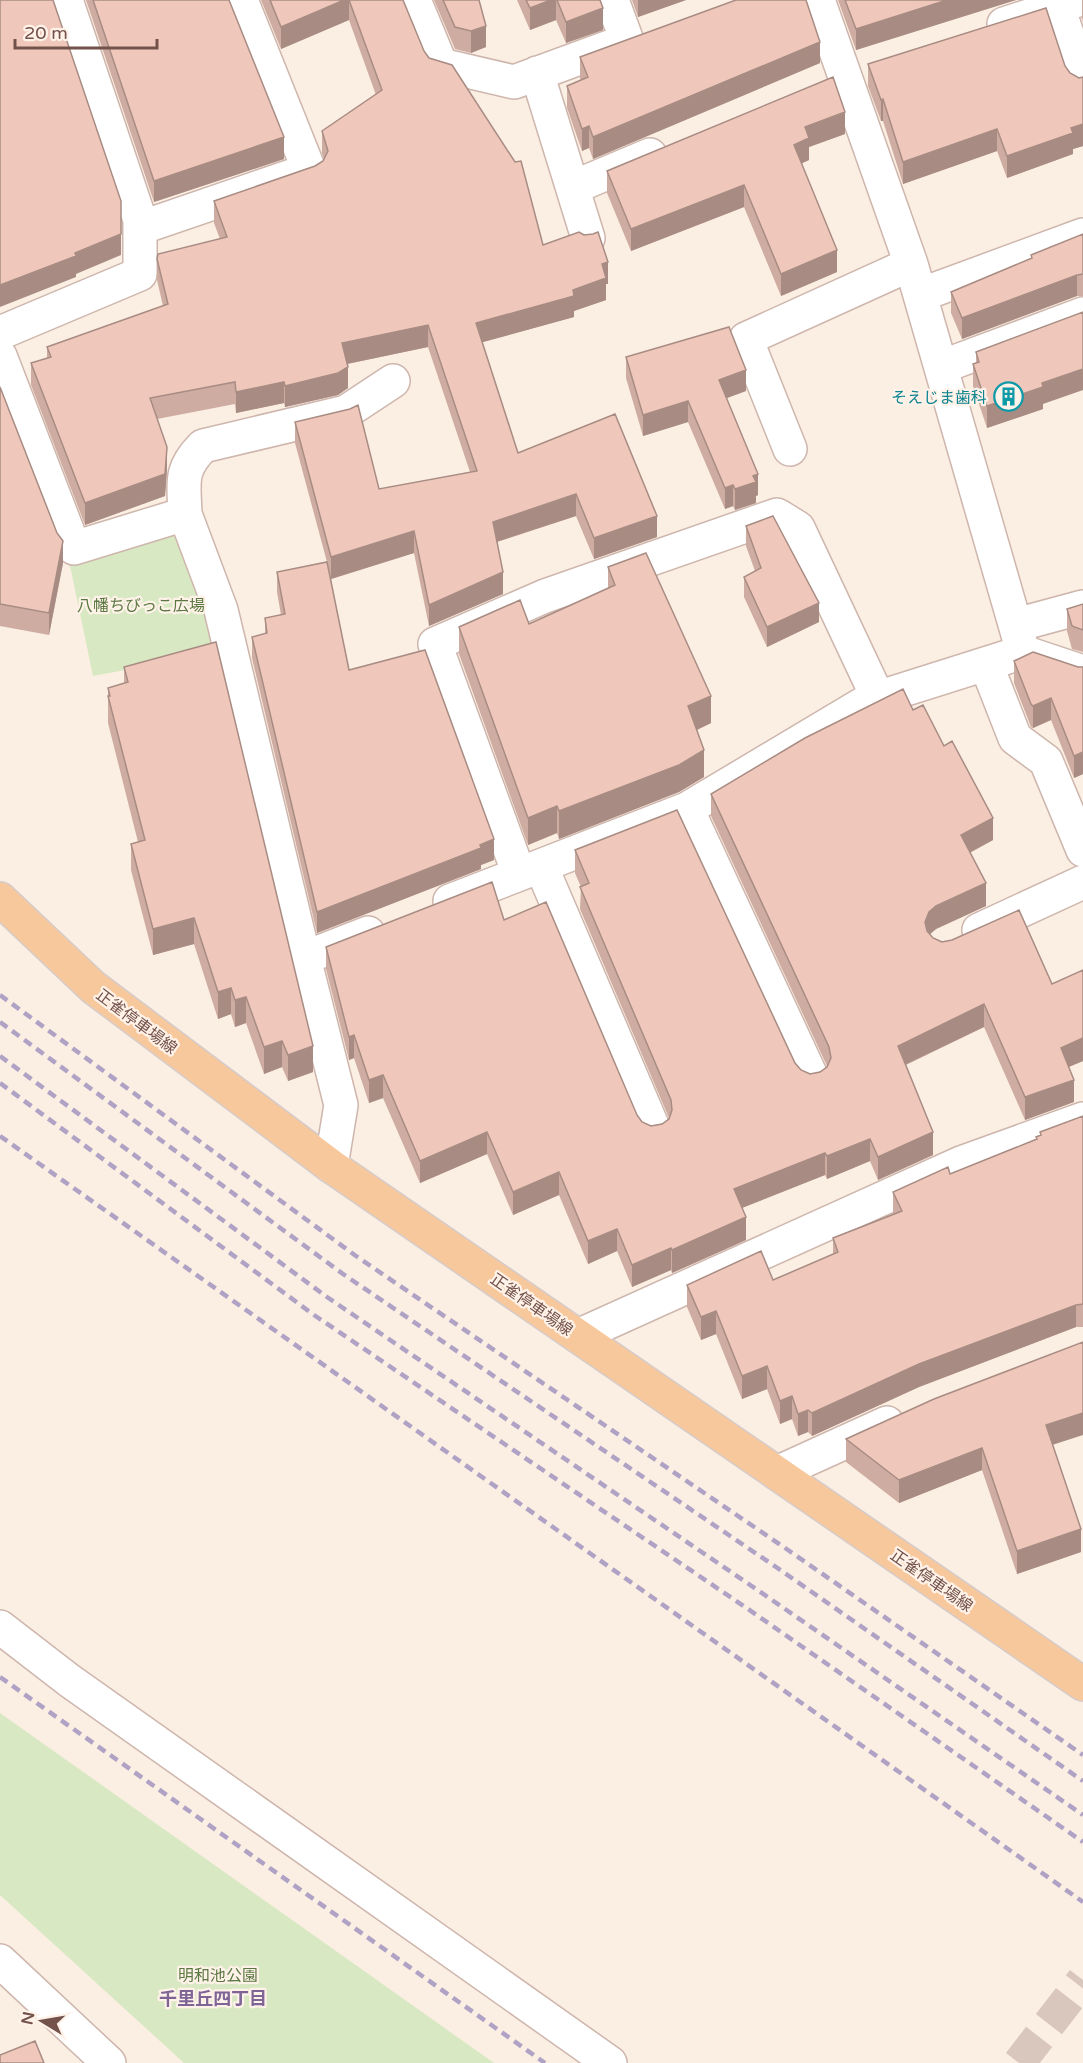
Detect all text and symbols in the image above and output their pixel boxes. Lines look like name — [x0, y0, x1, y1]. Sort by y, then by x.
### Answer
scale bar — [15, 12, 158, 50]
text: 20 m — [24, 22, 68, 44]
building icon: そえじま歯科 — [992, 381, 1024, 413]
place label: そえじま歯科 — [891, 388, 987, 408]
park label: 八幡ちびっこ広場 — [77, 596, 205, 616]
street label: 正雀停車場線 — [92, 985, 181, 1059]
street label: 正雀停車場線 — [486, 1269, 576, 1341]
street label: 正雀停車場線 — [886, 1545, 976, 1617]
park label: 明和池公園 — [178, 1966, 258, 1986]
district label: 千里丘四丁目 — [159, 1988, 267, 2010]
north arrow — [12, 1991, 72, 2051]
text: N — [17, 2010, 39, 2027]

